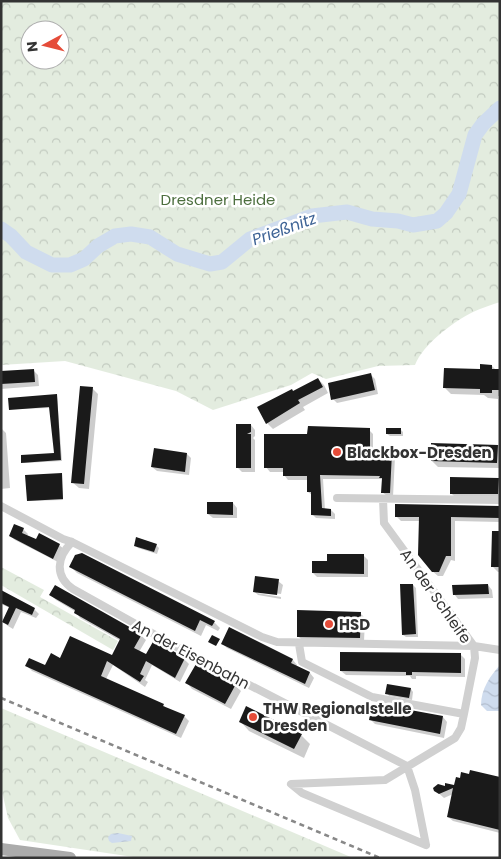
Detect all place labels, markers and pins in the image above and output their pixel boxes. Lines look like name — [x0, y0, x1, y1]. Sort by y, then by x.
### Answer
place label: Blackbox-Dresden — [347, 442, 492, 463]
marker: Blackbox-Dresden — [331, 446, 343, 458]
place label: HSD — [339, 614, 370, 635]
marker: HSD — [323, 618, 335, 630]
place label: THW Regionalstelle Dresden — [263, 698, 412, 736]
marker: THW Regionalstelle Dresden — [247, 711, 259, 723]

